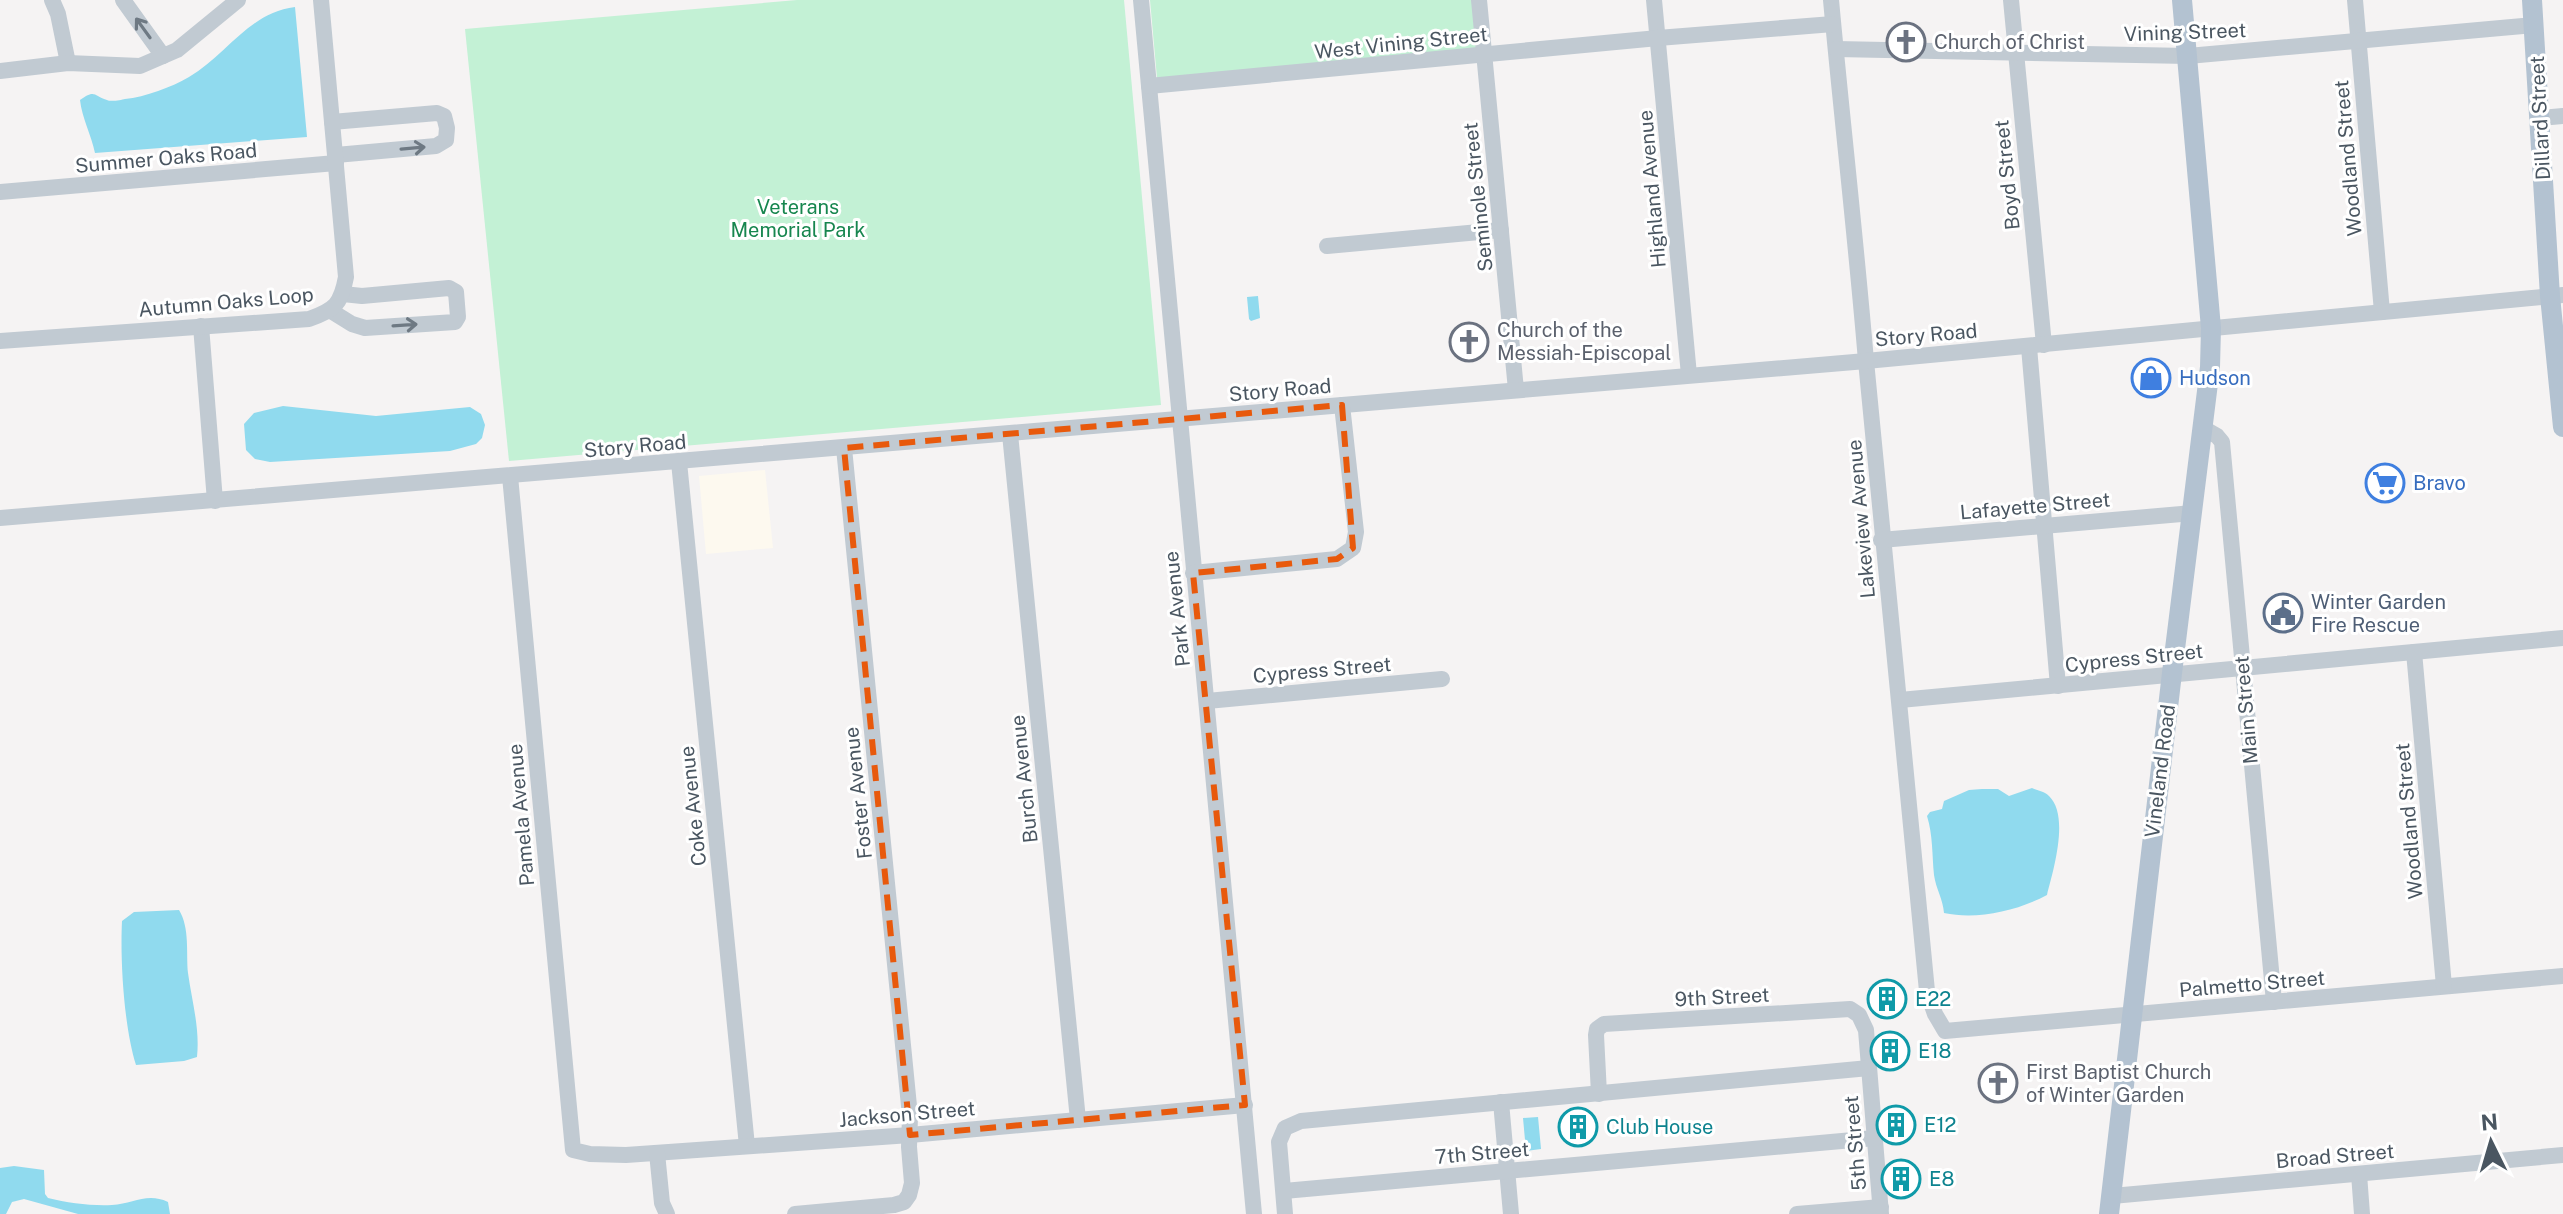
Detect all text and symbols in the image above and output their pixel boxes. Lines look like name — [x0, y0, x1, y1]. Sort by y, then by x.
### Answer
one-way arrow — [135, 18, 151, 40]
street label: Vining Street — [2123, 18, 2247, 46]
church icon: Church of Christ — [1885, 21, 1927, 63]
street label: West Vining Street — [1313, 22, 1489, 64]
place label: Church of Christ — [1934, 30, 2085, 54]
street label: Dillard Street — [2525, 55, 2555, 181]
street label: Woodland Street — [2329, 79, 2367, 237]
street label: Highland Avenue — [1633, 109, 1671, 269]
street label: Boyd Street — [1989, 119, 2025, 231]
street label: Seminole Street — [1458, 121, 1498, 273]
street label: Summer Oaks Road — [74, 138, 258, 178]
one-way arrow — [399, 141, 426, 156]
park label: Veterans Memorial Park — [731, 195, 865, 242]
street label: Autumn Oaks Loop — [137, 282, 315, 322]
one-way arrow — [391, 318, 418, 333]
place label: Church of the Messiah-Episcopal — [1497, 318, 1671, 365]
street label: Story Road — [1874, 319, 1978, 351]
church icon: Church of the Messiah-Episcopal — [1448, 321, 1490, 363]
shop icon: Hudson — [2130, 357, 2172, 399]
place label: Hudson — [2179, 366, 2251, 390]
street label: Story Road — [1228, 374, 1332, 406]
street label: Story Road — [583, 430, 687, 462]
street label: Lakeview Avenue — [1842, 439, 1880, 599]
supermarket icon: Bravo — [2364, 462, 2406, 504]
place label: Bravo — [2413, 471, 2466, 495]
street label: Lafayette Street — [1959, 487, 2111, 525]
street label: Park Avenue — [1159, 550, 1195, 668]
place label: Winter Garden Fire Rescue — [2311, 590, 2446, 637]
public building icon: Winter Garden Fire Rescue — [2262, 592, 2304, 634]
street label: Cypress Street — [2064, 639, 2204, 677]
street label: Cypress Street — [1252, 652, 1392, 688]
street label: Main Street — [2229, 655, 2263, 765]
street label: Vineland Road — [2140, 703, 2180, 839]
street label: Burch Avenue — [1005, 714, 1043, 844]
street label: Foster Avenue — [839, 726, 877, 860]
street label: Woodland Street — [2390, 742, 2428, 900]
street label: Pamela Avenue — [503, 743, 539, 887]
street label: Coke Avenue — [675, 745, 711, 867]
street label: Palmetto Street — [2178, 966, 2326, 1002]
building icon: E22 — [1866, 978, 1908, 1020]
street label: 9th Street — [1674, 983, 1770, 1011]
place label: E22 — [1915, 987, 1951, 1011]
building icon: E18 — [1869, 1030, 1911, 1072]
place label: E18 — [1918, 1039, 1952, 1063]
place label: First Baptist Church of Winter Garden — [2026, 1060, 2211, 1107]
church icon: First Baptist Church of Winter Garden — [1977, 1062, 2019, 1104]
street label: 5th Street — [1839, 1094, 1871, 1192]
street label: Jackson Street — [838, 1096, 976, 1132]
north arrow — [2451, 1102, 2531, 1182]
building icon: E12 — [1875, 1104, 1917, 1146]
building icon: Club House — [1557, 1106, 1599, 1148]
text: N — [2480, 1108, 2499, 1136]
place label: E12 — [1924, 1113, 1956, 1137]
place label: Club House — [1606, 1115, 1713, 1139]
street label: 7th Street — [1434, 1137, 1530, 1169]
street label: Broad Street — [2275, 1139, 2395, 1173]
building icon: E8 — [1880, 1158, 1922, 1200]
place label: E8 — [1929, 1167, 1954, 1191]

